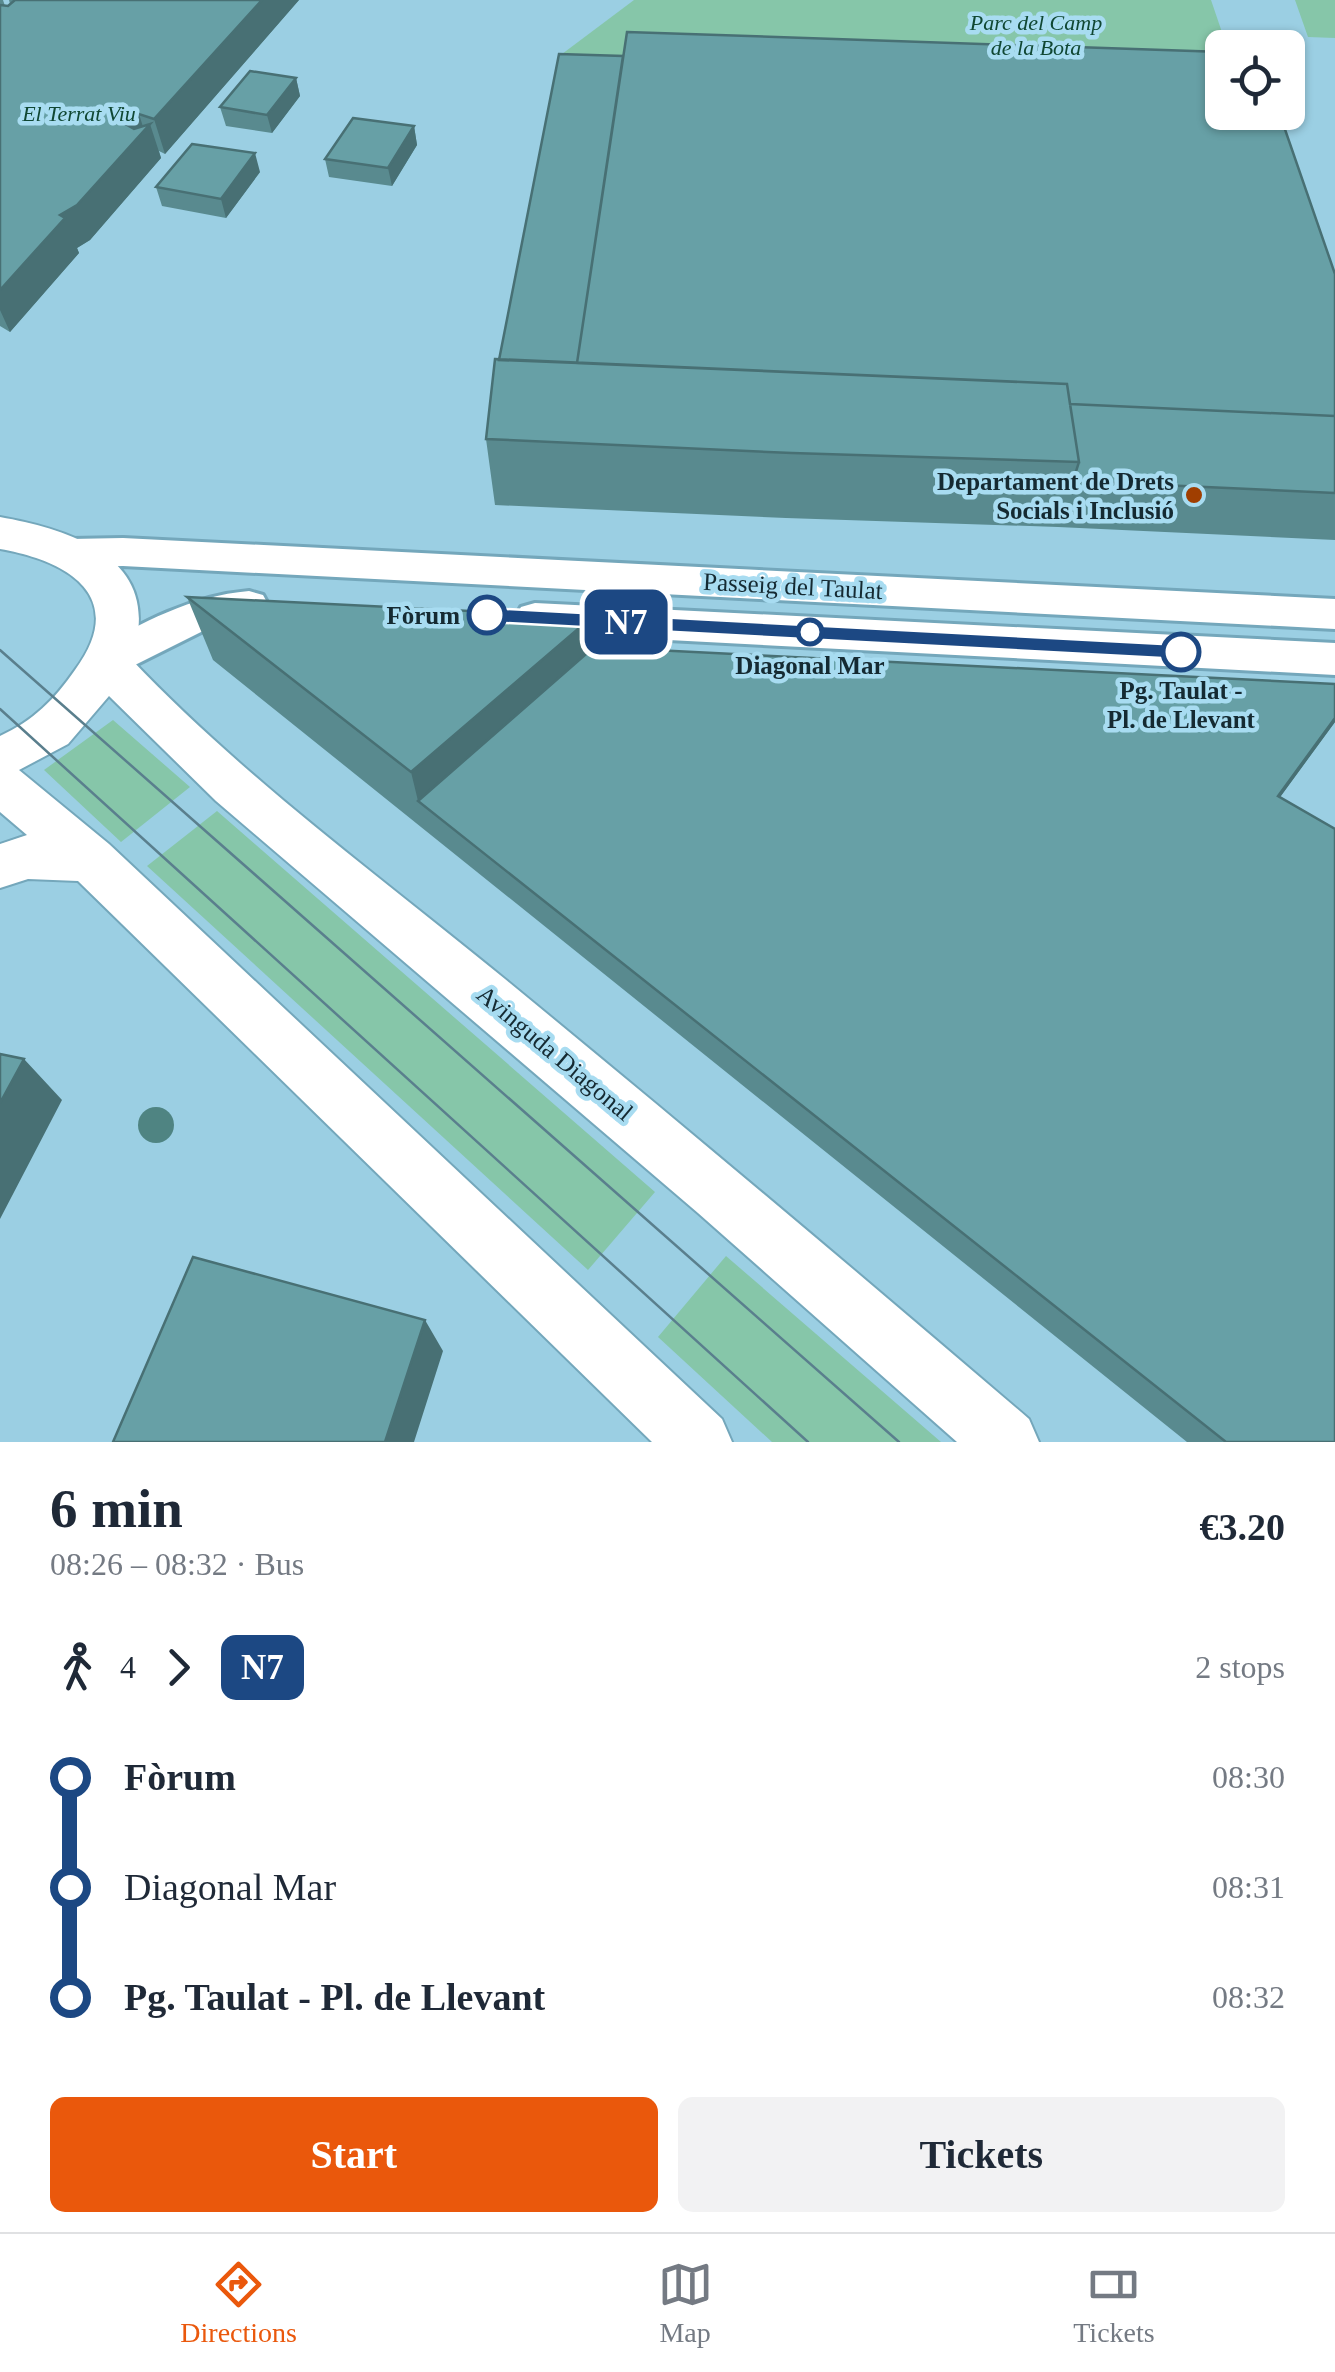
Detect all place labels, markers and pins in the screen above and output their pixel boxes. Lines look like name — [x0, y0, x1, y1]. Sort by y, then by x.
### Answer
place label: Departament de Drets Socials i Inclusió — [937, 468, 1174, 524]
marker: Departament de Drets Socials i Inclusió — [1183, 484, 1205, 506]
marker: Fòrum — [468, 596, 506, 634]
place label: Fòrum — [386, 602, 460, 629]
marker: Diagonal Mar — [797, 619, 823, 645]
marker: Pg. Taulat - Pl. de Llevant — [1162, 633, 1200, 671]
place label: Diagonal Mar — [735, 652, 885, 679]
place label: Pg. Taulat - Pl. de Llevant — [1107, 677, 1256, 733]

